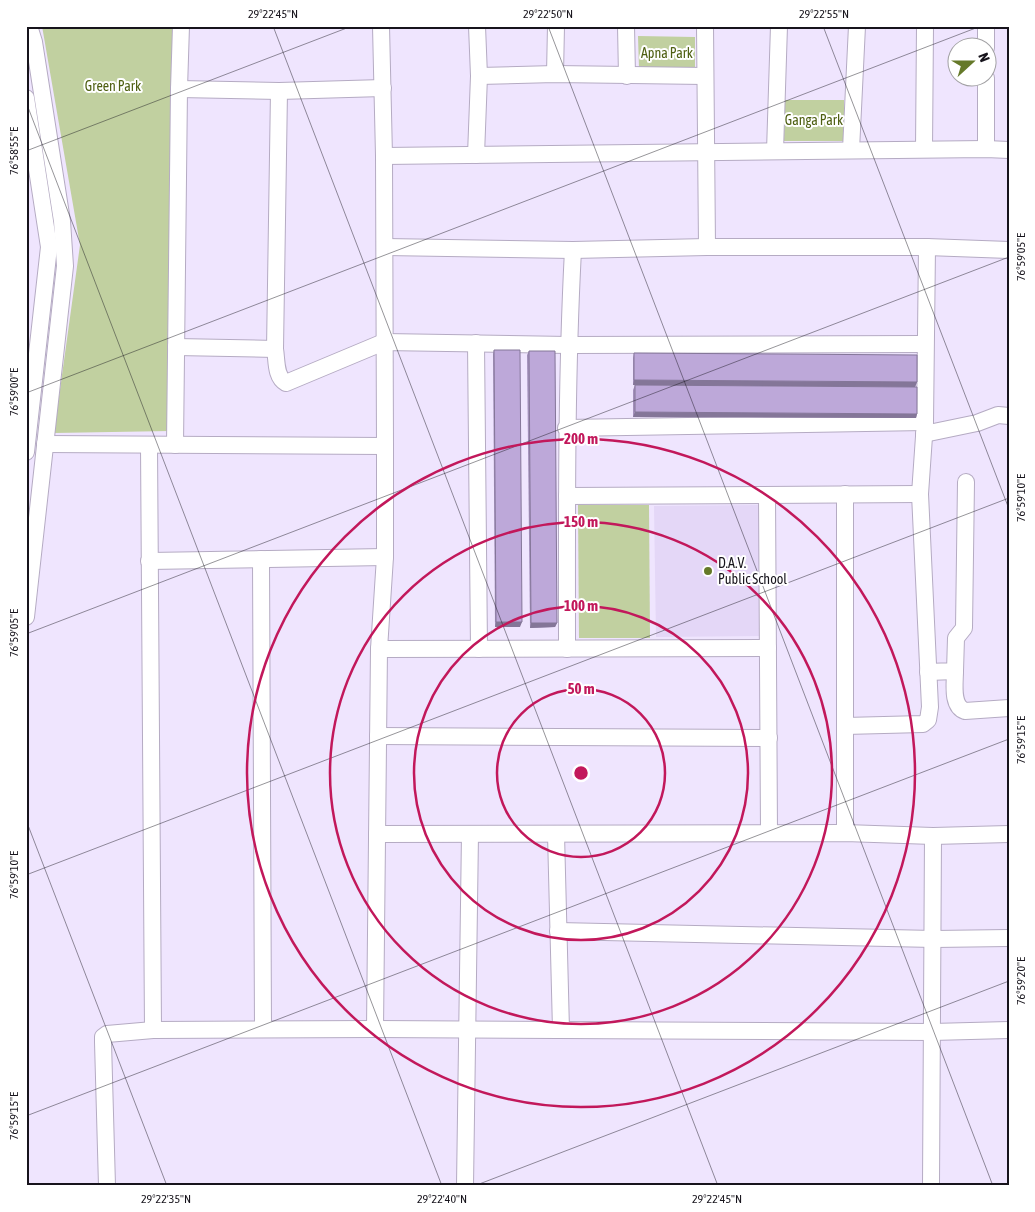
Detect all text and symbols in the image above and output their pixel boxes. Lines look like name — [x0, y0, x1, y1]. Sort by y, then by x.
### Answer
text: 29°22'45"N — [248, 7, 298, 21]
text: 29°22'50"N — [523, 7, 573, 21]
text: 29°22'55"N — [799, 7, 849, 21]
north arrow — [948, 38, 998, 88]
park label: Apna Park — [641, 45, 693, 61]
text: N — [975, 51, 993, 64]
park label: Green Park — [85, 78, 141, 94]
park label: Ganga Park — [785, 112, 843, 128]
text: 76°58'55"E — [7, 127, 21, 175]
text: 76°59'05"E — [1014, 233, 1028, 281]
text: 76°59'00"E — [7, 368, 21, 416]
text: 200 m — [564, 430, 598, 447]
text: 76°59'10"E — [1014, 474, 1028, 522]
text: 150 m — [564, 513, 598, 530]
place label: D.A.V. Public School — [718, 555, 787, 587]
marker: D.A.V. Public School — [702, 565, 714, 577]
text: 100 m — [564, 597, 598, 614]
text: 76°59'05"E — [7, 609, 21, 657]
text: 50 m — [568, 680, 595, 697]
text: 76°59'15"E — [1014, 716, 1028, 764]
centre of rings — [572, 764, 590, 782]
text: 76°59'10"E — [7, 851, 21, 899]
text: 76°59'20"E — [1014, 957, 1028, 1005]
text: 76°59'15"E — [7, 1092, 21, 1140]
text: 29°22'35"N — [141, 1192, 191, 1206]
text: 29°22'40"N — [417, 1192, 467, 1206]
text: 29°22'45"N — [692, 1192, 742, 1206]

